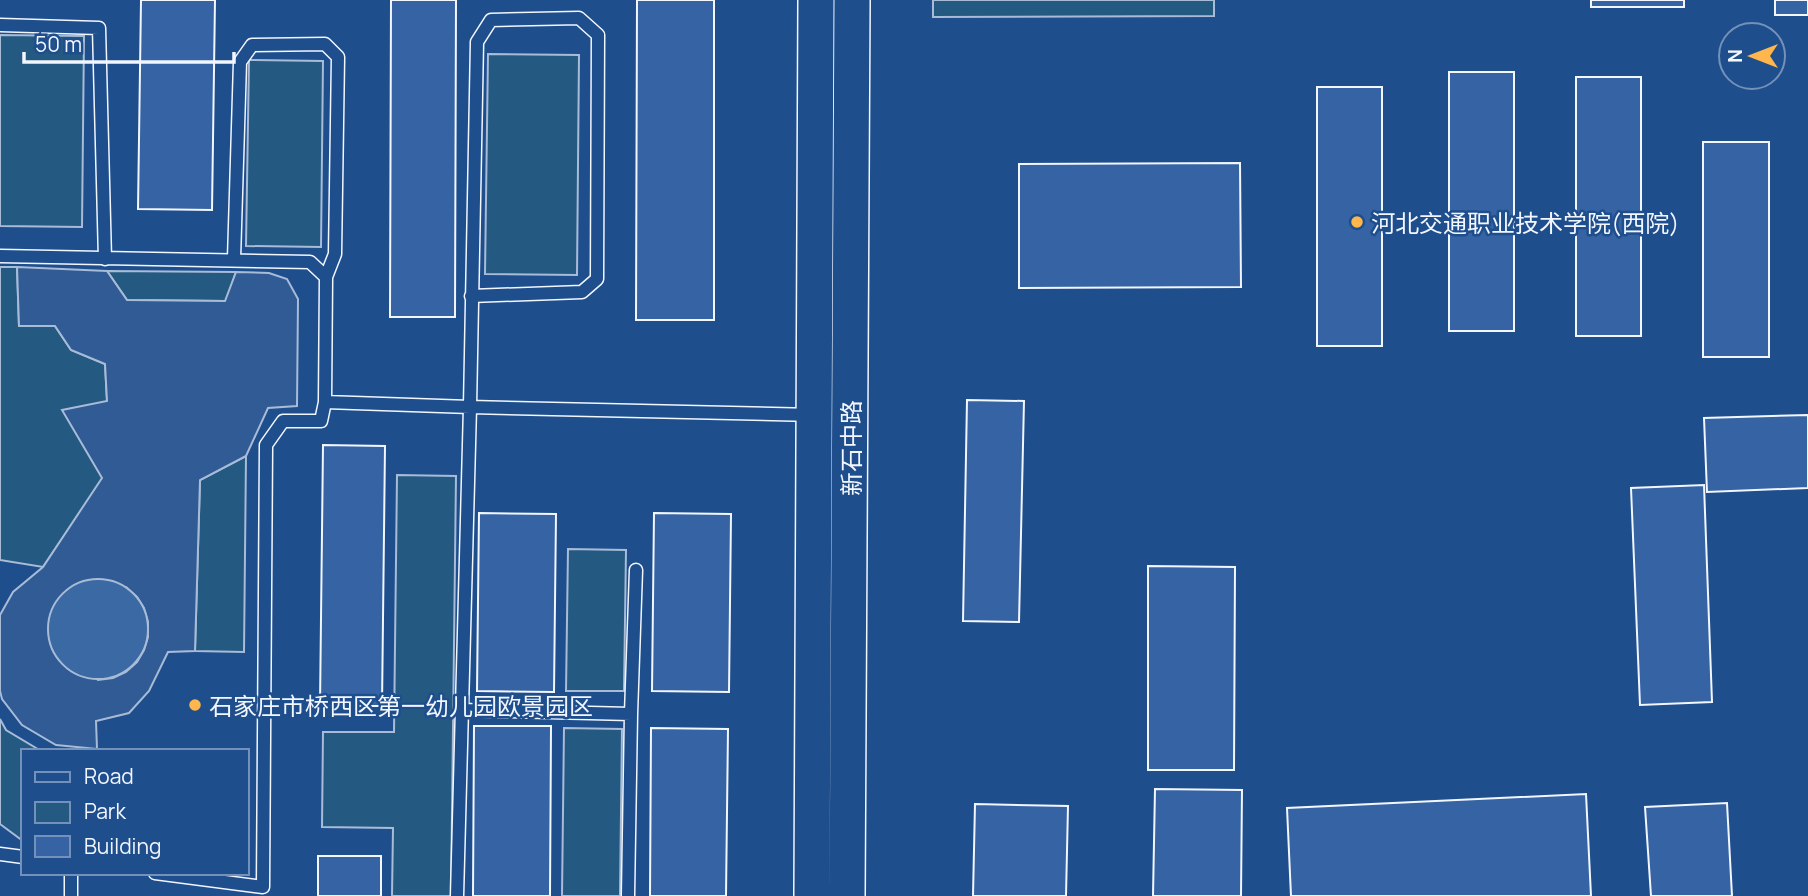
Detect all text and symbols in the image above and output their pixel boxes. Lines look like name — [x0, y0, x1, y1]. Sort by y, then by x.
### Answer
scale bar — [24, 21, 234, 65]
north arrow — [1717, 21, 1787, 91]
text: 50 m — [35, 30, 82, 58]
text: N — [1722, 49, 1748, 63]
place label: 河北交通职业技术学院(西院) — [1371, 206, 1679, 239]
marker: 河北交通职业技术学院(西院) — [1349, 214, 1365, 230]
street label: 新石中路 — [834, 400, 867, 496]
place label: 石家庄市桥西区第一幼儿园欧景园区 — [209, 689, 593, 722]
marker: 石家庄市桥西区第一幼儿园欧景园区 — [187, 697, 203, 713]
legend — [21, 749, 248, 875]
text: Road — [84, 762, 134, 790]
text: Park — [84, 797, 126, 825]
text: Building — [84, 832, 161, 860]

